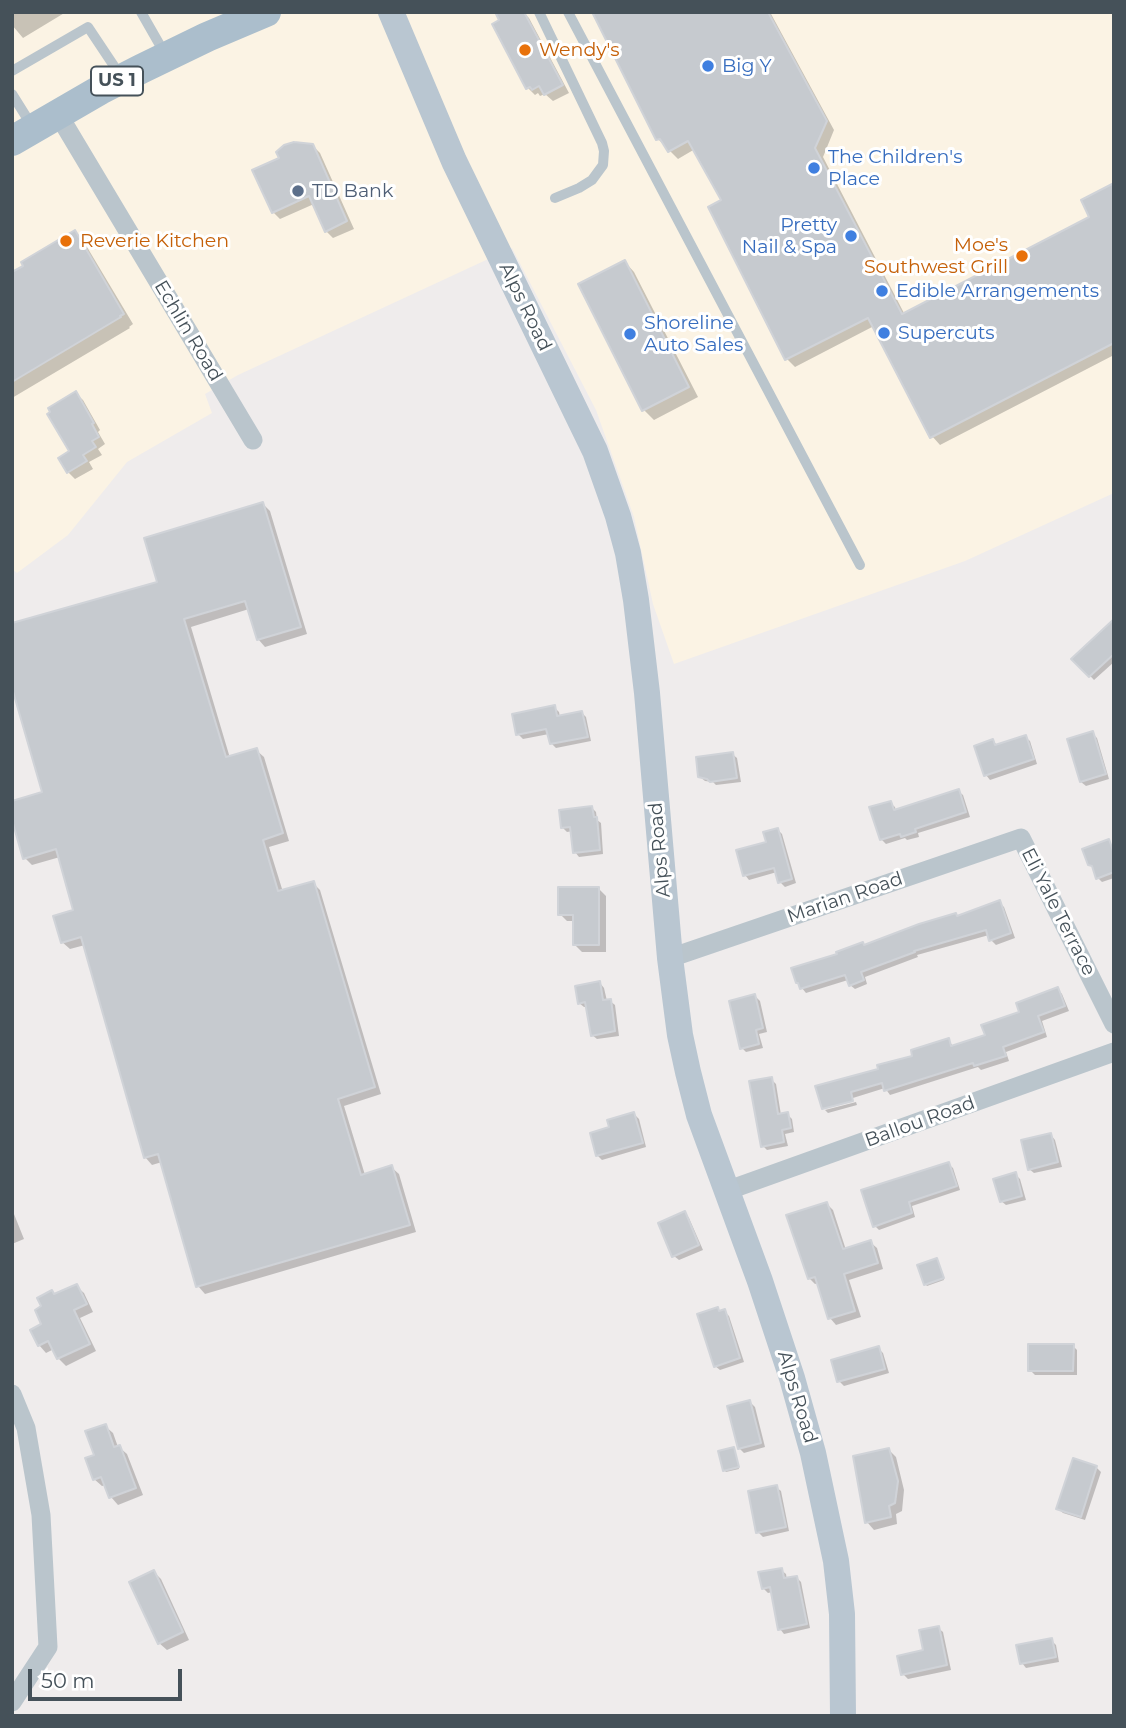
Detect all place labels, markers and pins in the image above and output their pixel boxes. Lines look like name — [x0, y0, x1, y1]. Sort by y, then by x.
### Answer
place label: Wendy's — [539, 39, 620, 61]
marker: Wendy's — [517, 42, 533, 58]
place label: Big Y — [722, 55, 771, 77]
marker: Big Y — [700, 58, 716, 74]
place label: The Children's Place — [828, 146, 962, 190]
marker: The Children's Place — [806, 160, 822, 176]
place label: TD Bank — [312, 180, 393, 202]
marker: TD Bank — [290, 183, 306, 199]
place label: Pretty Nail & Spa — [742, 214, 837, 258]
marker: Pretty Nail & Spa — [843, 228, 859, 244]
place label: Reverie Kitchen — [80, 230, 229, 252]
marker: Reverie Kitchen — [58, 233, 74, 249]
place label: Moe's Southwest Grill — [864, 234, 1008, 278]
marker: Moe's Southwest Grill — [1014, 248, 1030, 264]
place label: Edible Arrangements — [896, 280, 1099, 302]
marker: Edible Arrangements — [874, 283, 890, 299]
place label: Shoreline Auto Sales — [644, 312, 743, 356]
place label: Supercuts — [898, 322, 995, 344]
marker: Supercuts — [876, 325, 892, 341]
marker: Shoreline Auto Sales — [622, 326, 638, 342]

